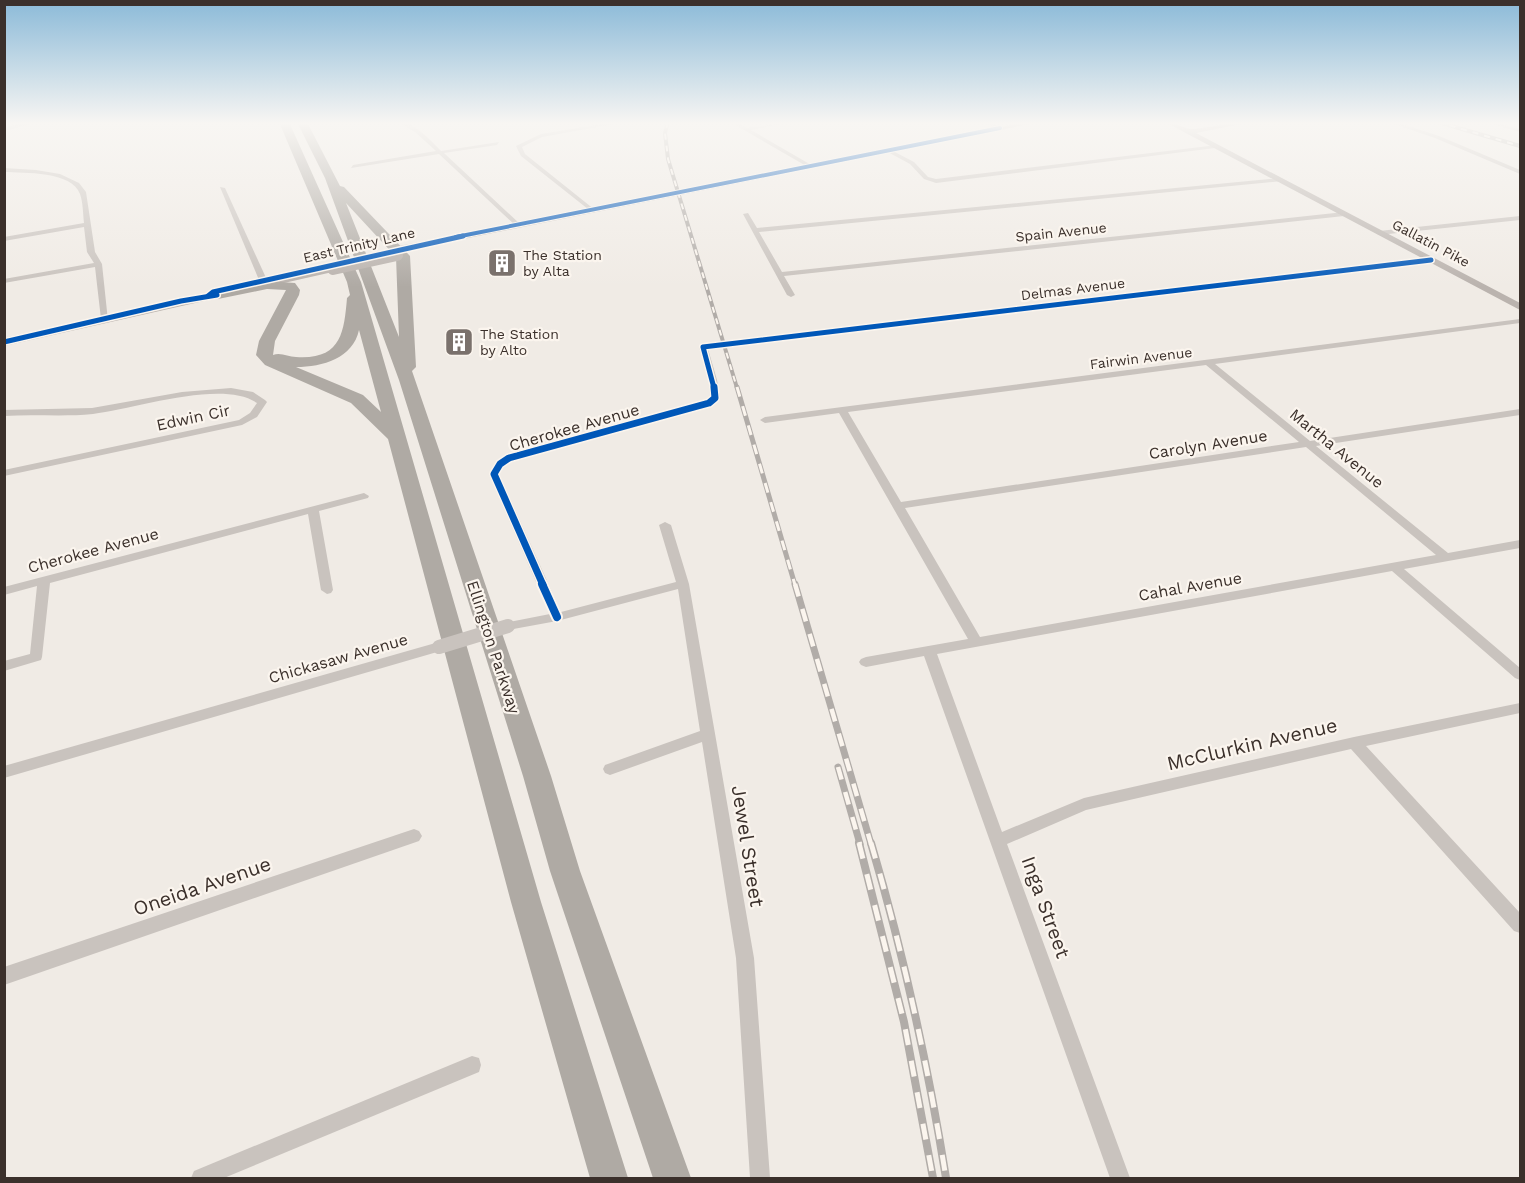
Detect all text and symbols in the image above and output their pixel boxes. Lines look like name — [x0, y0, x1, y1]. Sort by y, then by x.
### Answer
street label: Gallatin Pike — [1390, 216, 1472, 270]
street label: Spain Avenue — [1015, 219, 1107, 245]
street label: East Trinity Lane — [301, 224, 417, 266]
building icon: The Station by Alta — [486, 247, 518, 279]
place label: The Station by Alta — [523, 247, 602, 279]
street label: Delmas Avenue — [1020, 275, 1126, 303]
building icon: The Station by Alto — [443, 326, 475, 358]
place label: The Station by Alto — [480, 326, 559, 358]
street label: Fairwin Avenue — [1089, 344, 1193, 372]
street label: Edwin Cir — [155, 400, 232, 435]
street label: Cherokee Avenue — [507, 400, 641, 455]
street label: Martha Avenue — [1286, 405, 1388, 492]
street label: Carolyn Avenue — [1147, 426, 1269, 463]
street label: Cherokee Avenue — [26, 524, 161, 577]
street label: Cahal Avenue — [1137, 568, 1243, 605]
street label: Ellington Parkway — [463, 578, 524, 717]
street label: Chickasaw Avenue — [266, 630, 410, 687]
street label: McClurkin Avenue — [1164, 713, 1340, 775]
street label: Jewel Street — [727, 783, 770, 909]
street label: Oneida Avenue — [130, 851, 274, 921]
street label: Inga Street — [1016, 853, 1076, 962]

